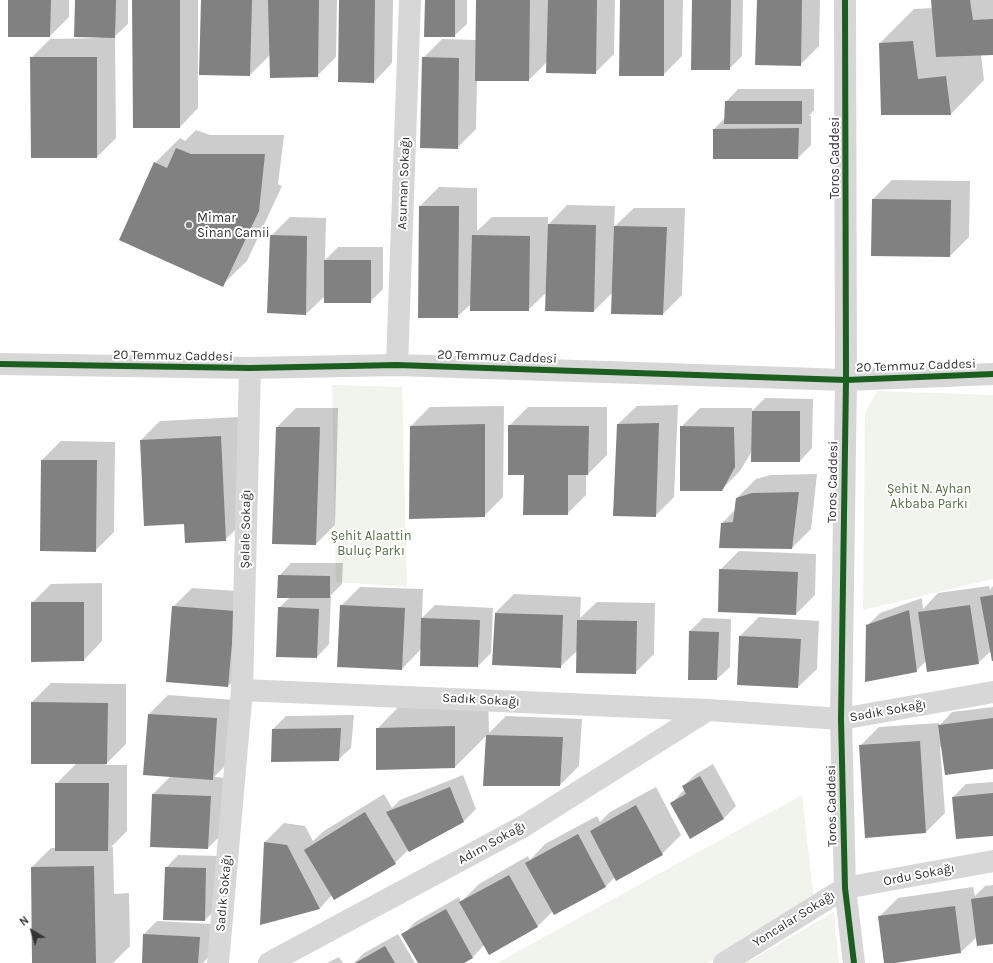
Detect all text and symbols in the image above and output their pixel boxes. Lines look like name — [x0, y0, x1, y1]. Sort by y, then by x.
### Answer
street label: Toros Caddesi — [827, 117, 843, 199]
street label: Asuman Sokağı — [395, 136, 413, 230]
place label: Mimar Sinan Camii — [197, 210, 270, 241]
marker: Mimar Sinan Camii — [184, 220, 194, 230]
street label: 20 Temmuz Caddesi — [113, 347, 233, 365]
street label: 20 Temmuz Caddesi — [437, 347, 557, 367]
street label: 20 Temmuz Caddesi — [856, 356, 976, 376]
street label: Toros Caddesi — [824, 441, 842, 523]
park label: Şehit N. Ayhan Akbaba Parkı — [887, 481, 971, 512]
street label: Şelale Sokağı — [238, 489, 254, 569]
park label: Şehit Alaattin Buluç Parkı — [330, 528, 412, 559]
street label: Sadık Sokağı — [442, 690, 520, 710]
street label: Sadık Sokağı — [848, 697, 928, 725]
street label: Toros Caddesi — [823, 765, 841, 847]
street label: Adım Sokağı — [455, 818, 529, 868]
street label: Sadık Sokağı — [213, 854, 235, 932]
street label: Ordu Sokağı — [882, 860, 956, 890]
street label: Yoncalar Sokağı — [750, 887, 838, 951]
north arrow — [12, 911, 52, 951]
text: N — [17, 914, 31, 929]

